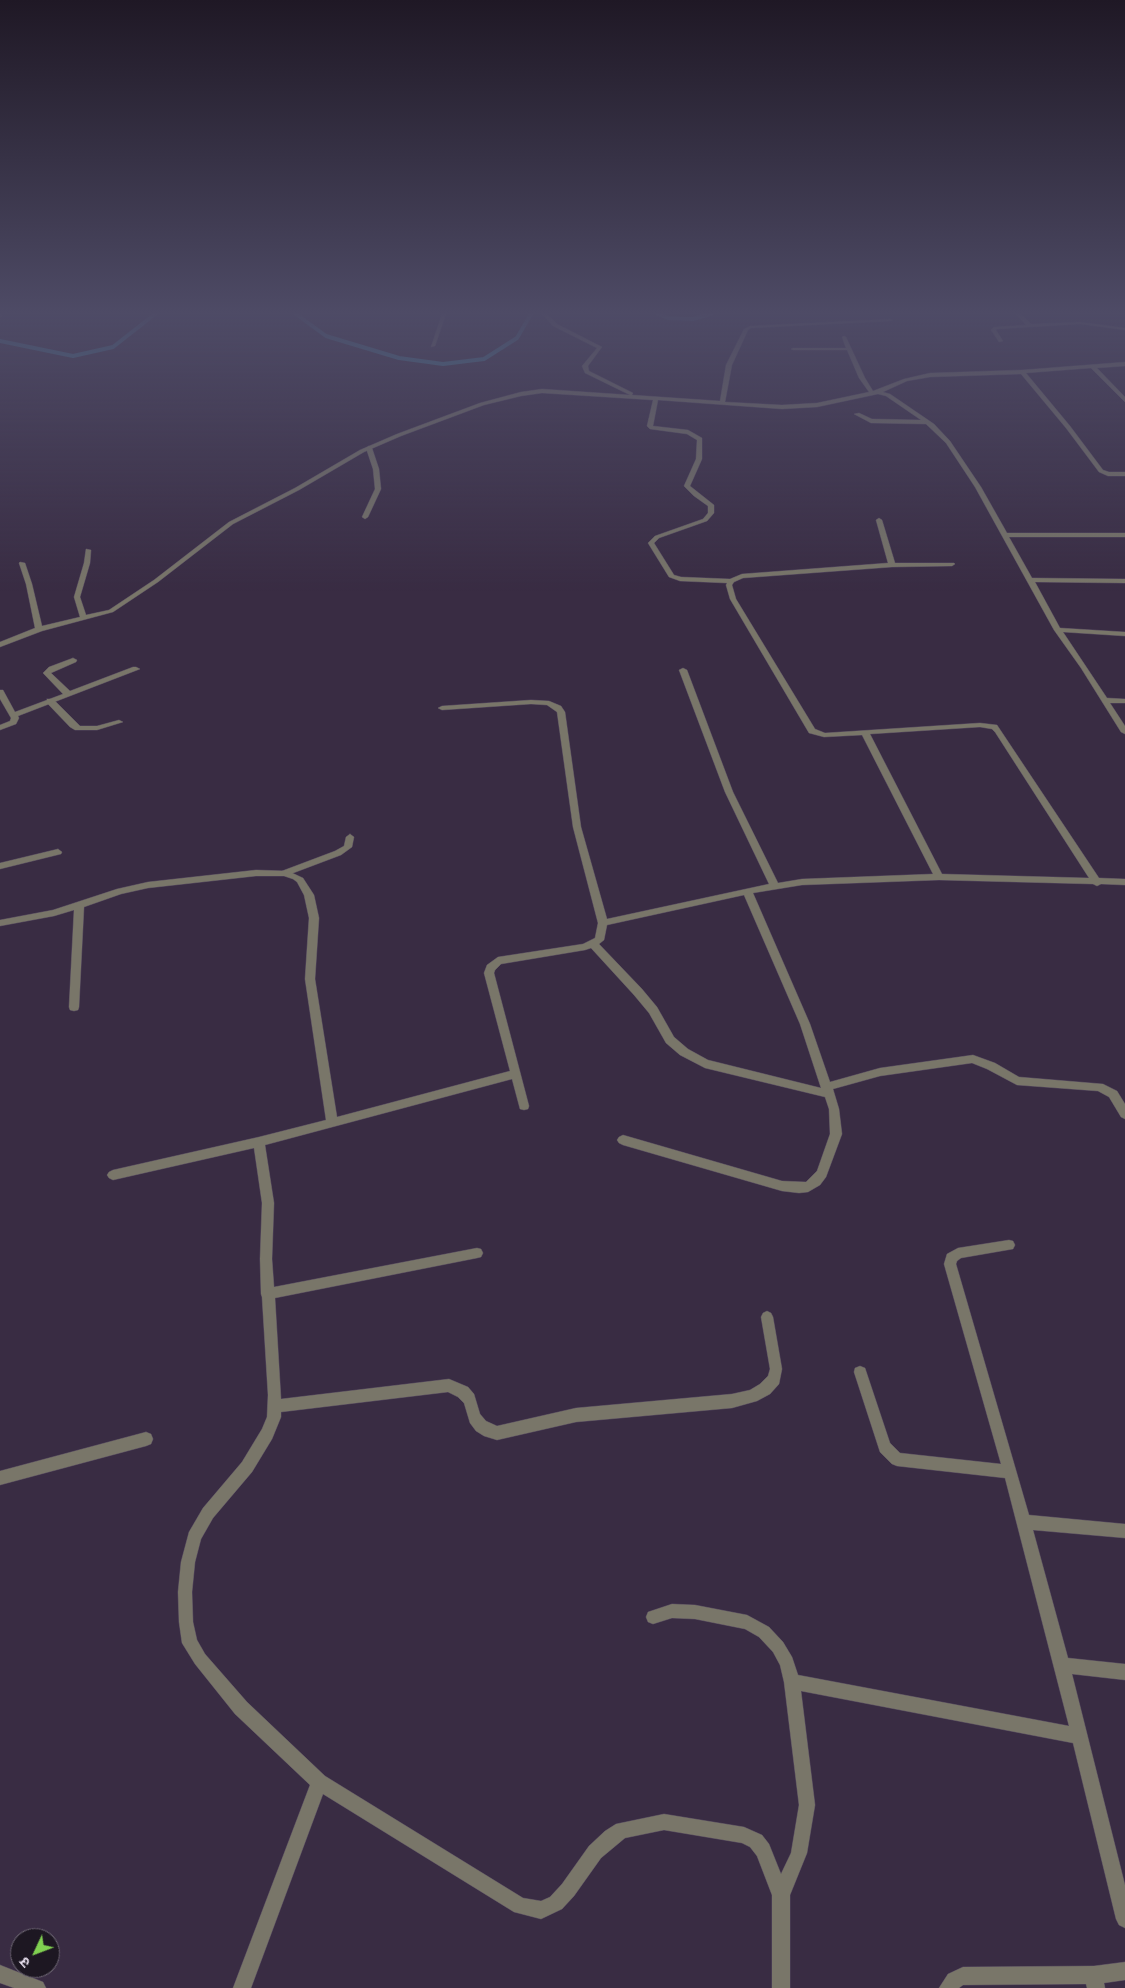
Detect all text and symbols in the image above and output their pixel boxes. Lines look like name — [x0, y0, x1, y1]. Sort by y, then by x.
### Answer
north arrow — [10, 1928, 60, 1978]
text: उ — [15, 1954, 33, 1972]

